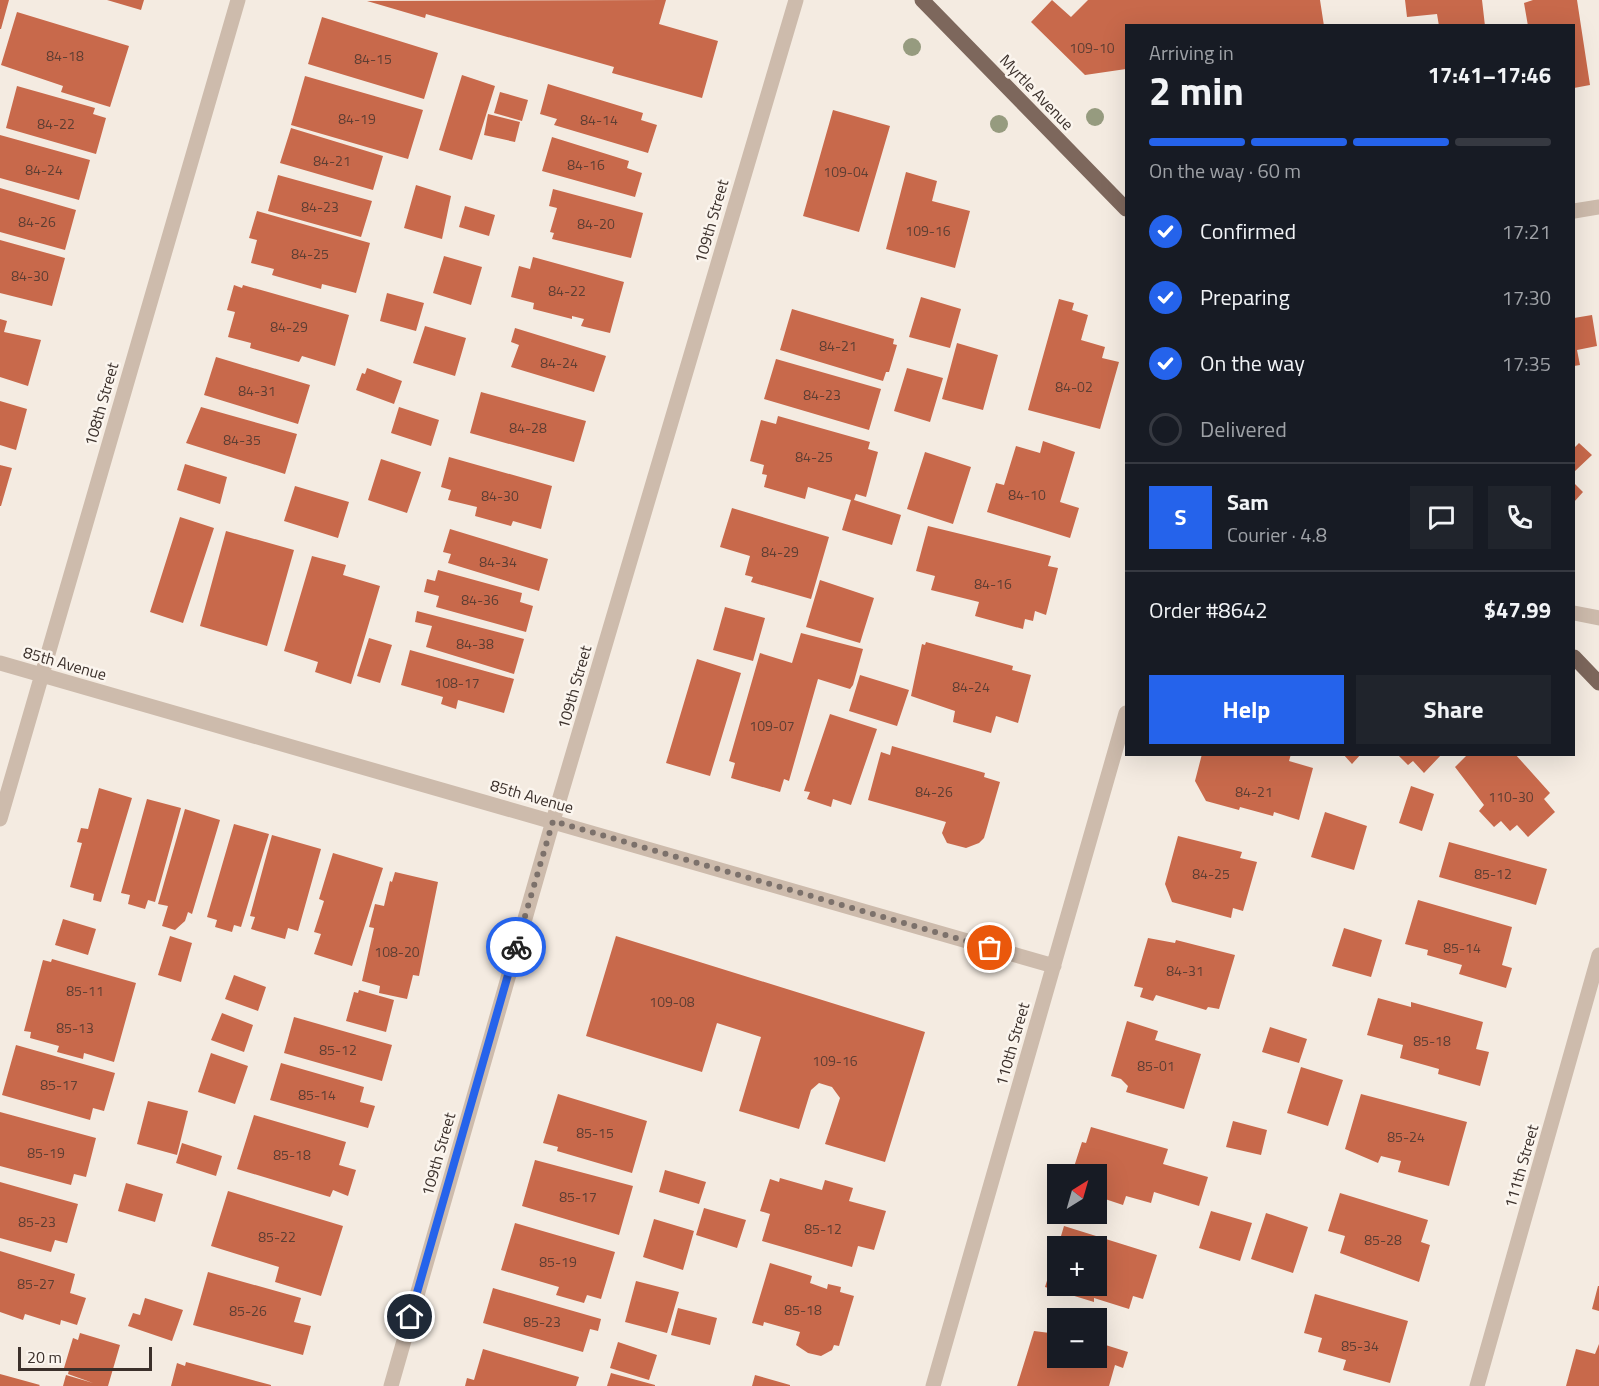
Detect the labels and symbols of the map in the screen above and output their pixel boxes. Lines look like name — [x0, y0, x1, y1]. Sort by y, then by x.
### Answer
house number: 109-10 — [1069, 37, 1115, 58]
house number: 84-18 — [46, 45, 84, 66]
house number: 84-15 — [354, 48, 392, 69]
street label: Myrtle Avenue — [994, 49, 1080, 135]
house number: 84-19 — [338, 108, 376, 129]
house number: 84-14 — [580, 109, 618, 130]
house number: 84-22 — [37, 113, 75, 134]
house number: 84-21 — [313, 150, 351, 171]
house number: 84-16 — [567, 154, 605, 175]
house number: 84-24 — [25, 159, 63, 180]
house number: 109-04 — [823, 161, 869, 182]
street label: 109th Street — [688, 176, 734, 266]
house number: 84-23 — [301, 196, 339, 217]
house number: 84-26 — [18, 211, 56, 232]
house number: 84-20 — [577, 213, 615, 234]
house number: 109-16 — [905, 220, 951, 241]
house number: 84-25 — [291, 243, 329, 264]
house number: 84-30 — [11, 265, 49, 286]
house number: 84-22 — [548, 280, 586, 301]
house number: 84-29 — [270, 316, 308, 337]
house number: 84-21 — [819, 335, 857, 356]
house number: 84-24 — [540, 352, 578, 373]
street label: 108th Street — [78, 359, 124, 449]
house number: 84-02 — [1055, 376, 1093, 397]
house number: 84-31 — [238, 380, 276, 401]
house number: 84-23 — [803, 384, 841, 405]
house number: 84-28 — [509, 417, 547, 438]
house number: 84-35 — [223, 429, 261, 450]
house number: 84-25 — [795, 446, 833, 467]
house number: 84-10 — [1008, 484, 1046, 505]
house number: 84-30 — [481, 485, 519, 506]
house number: 84-29 — [761, 541, 799, 562]
house number: 84-34 — [479, 551, 517, 572]
house number: 84-16 — [974, 573, 1012, 594]
house number: 84-36 — [461, 589, 499, 610]
house number: 84-38 — [456, 633, 494, 654]
street label: 85th Avenue — [21, 640, 109, 686]
street label: 109th Street — [551, 642, 597, 732]
house number: 108-17 — [434, 672, 480, 693]
house number: 84-24 — [952, 676, 990, 697]
house number: 109-07 — [749, 715, 795, 736]
street label: 85th Avenue — [488, 773, 576, 819]
house number: 84-26 — [915, 781, 953, 802]
house number: 84-21 — [1235, 781, 1273, 802]
house number: 110-30 — [1488, 786, 1534, 807]
house number: 84-25 — [1192, 863, 1230, 884]
house number: 85-12 — [1474, 863, 1512, 884]
courier — [486, 917, 546, 977]
pin — [964, 922, 1015, 973]
house number: 85-14 — [1443, 937, 1481, 958]
house number: 108-20 — [374, 941, 420, 962]
house number: 84-31 — [1166, 960, 1204, 981]
house number: 85-11 — [66, 980, 104, 1001]
house number: 109-08 — [649, 991, 695, 1012]
street label: 110th Street — [989, 999, 1035, 1089]
house number: 85-13 — [56, 1017, 94, 1038]
house number: 85-18 — [1413, 1030, 1451, 1051]
house number: 85-12 — [319, 1039, 357, 1060]
house number: 109-16 — [812, 1050, 858, 1071]
house number: 85-01 — [1137, 1055, 1175, 1076]
house number: 85-17 — [40, 1074, 78, 1095]
house number: 85-14 — [298, 1084, 336, 1105]
street label: 109th Street — [415, 1109, 461, 1199]
street label: 111th Street — [1498, 1121, 1544, 1211]
house number: 85-15 — [576, 1122, 614, 1143]
house number: 85-24 — [1387, 1126, 1425, 1147]
house number: 85-19 — [27, 1142, 65, 1163]
house number: 85-18 — [273, 1144, 311, 1165]
north arrow — [1047, 1164, 1107, 1224]
house number: 85-17 — [559, 1186, 597, 1207]
house number: 85-23 — [18, 1211, 56, 1232]
house number: 85-12 — [804, 1218, 842, 1239]
house number: 85-22 — [258, 1226, 296, 1247]
house number: 85-28 — [1364, 1229, 1402, 1250]
house number: 85-19 — [539, 1251, 577, 1272]
house number: 85-27 — [17, 1273, 55, 1294]
pin — [384, 1291, 435, 1342]
house number: 85-18 — [784, 1299, 822, 1320]
house number: 85-26 — [229, 1300, 267, 1321]
house number: 85-23 — [523, 1311, 561, 1332]
house number: 85-34 — [1341, 1335, 1379, 1356]
scale bar — [18, 1344, 152, 1372]

